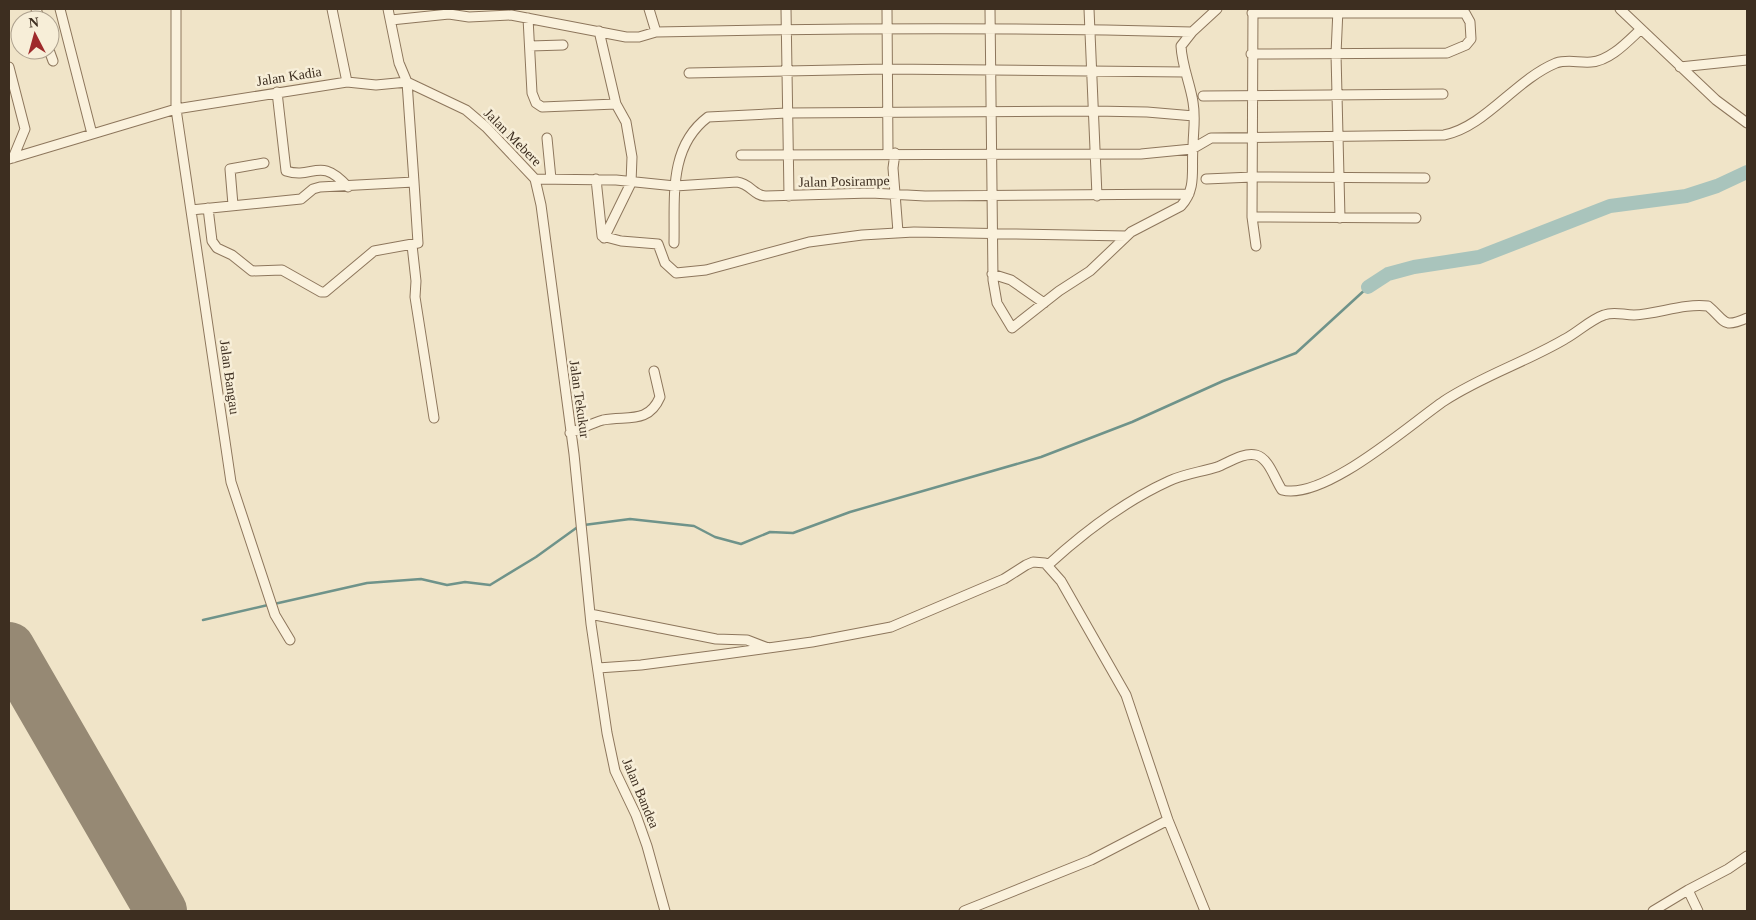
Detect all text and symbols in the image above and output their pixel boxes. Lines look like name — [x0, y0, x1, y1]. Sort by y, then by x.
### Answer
north arrow — [10, 10, 60, 60]
text: N — [28, 15, 40, 31]
street label: Jalan Kadia — [255, 64, 323, 89]
street label: Jalan Mebere — [481, 106, 544, 169]
street label: Jalan Posirampe — [798, 173, 890, 190]
street label: Jalan Bangau — [217, 339, 242, 415]
street label: Jalan Tekukur — [567, 359, 592, 439]
street label: Jalan Bandea — [619, 756, 662, 831]

